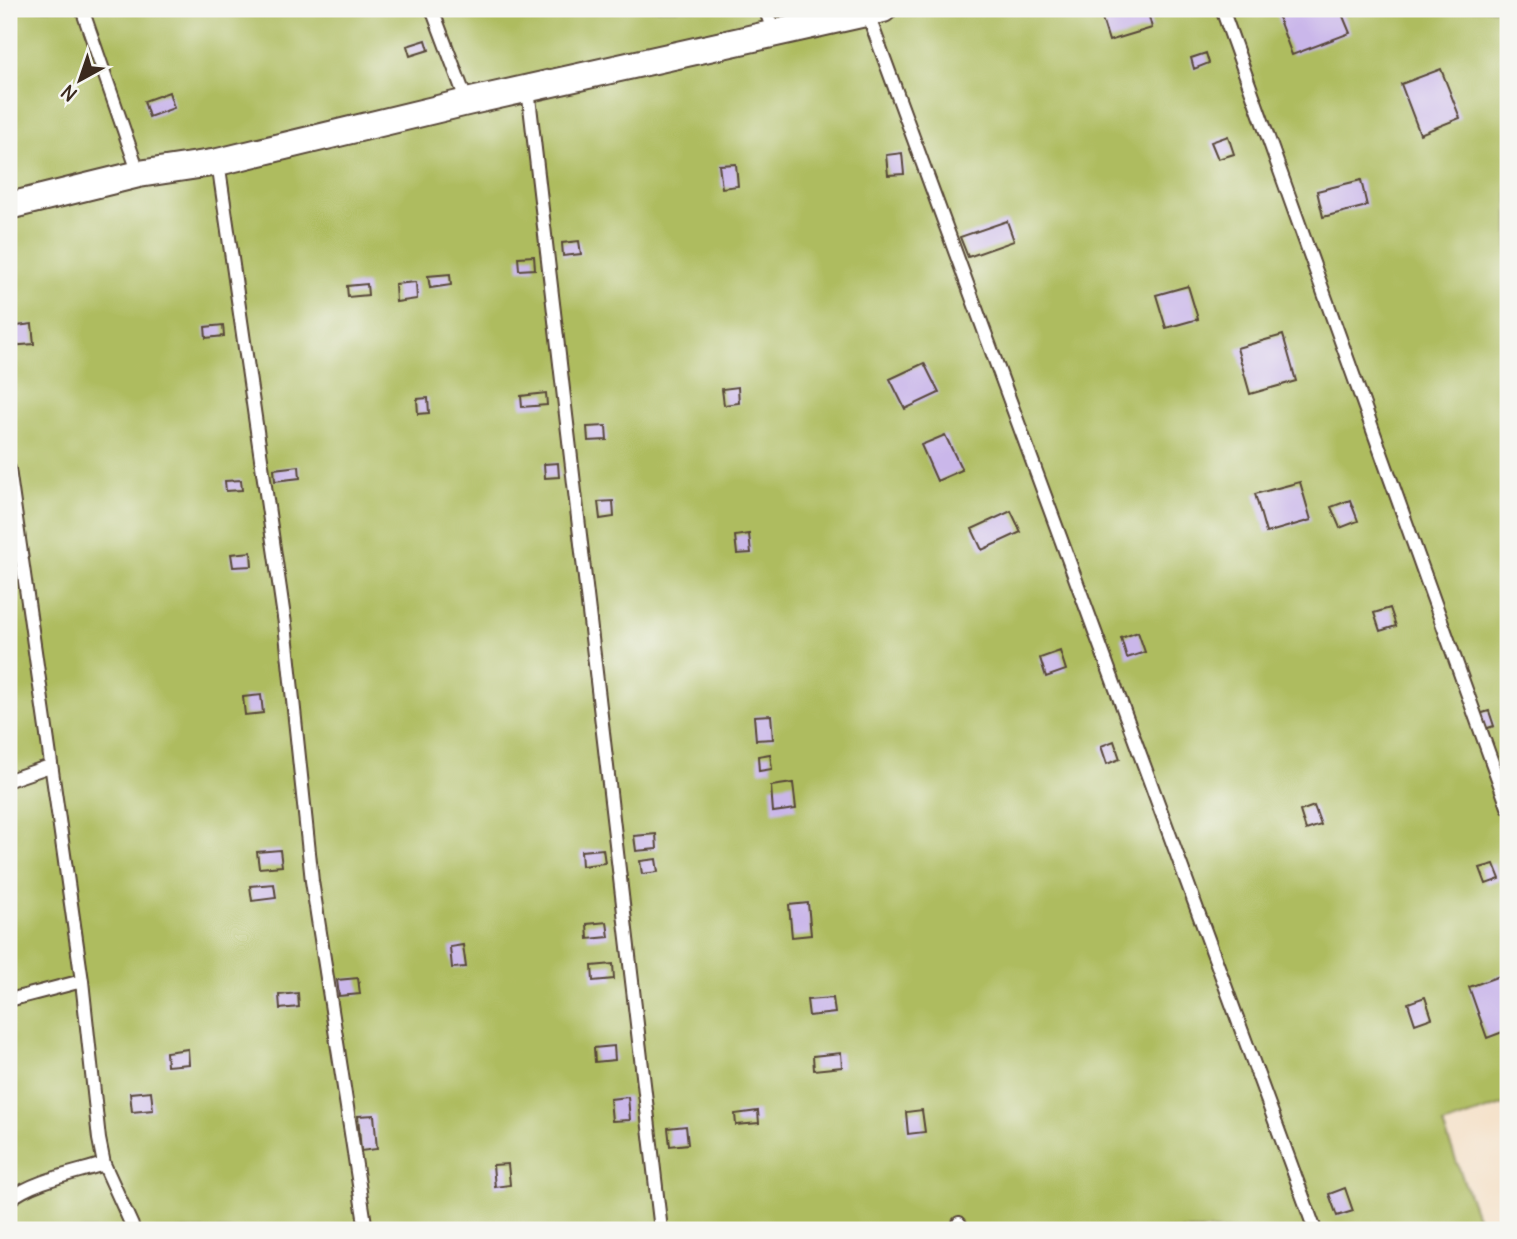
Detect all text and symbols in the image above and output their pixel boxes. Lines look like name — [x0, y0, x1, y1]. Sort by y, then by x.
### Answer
north arrow — [46, 46, 116, 116]
text: N — [56, 80, 82, 106]

